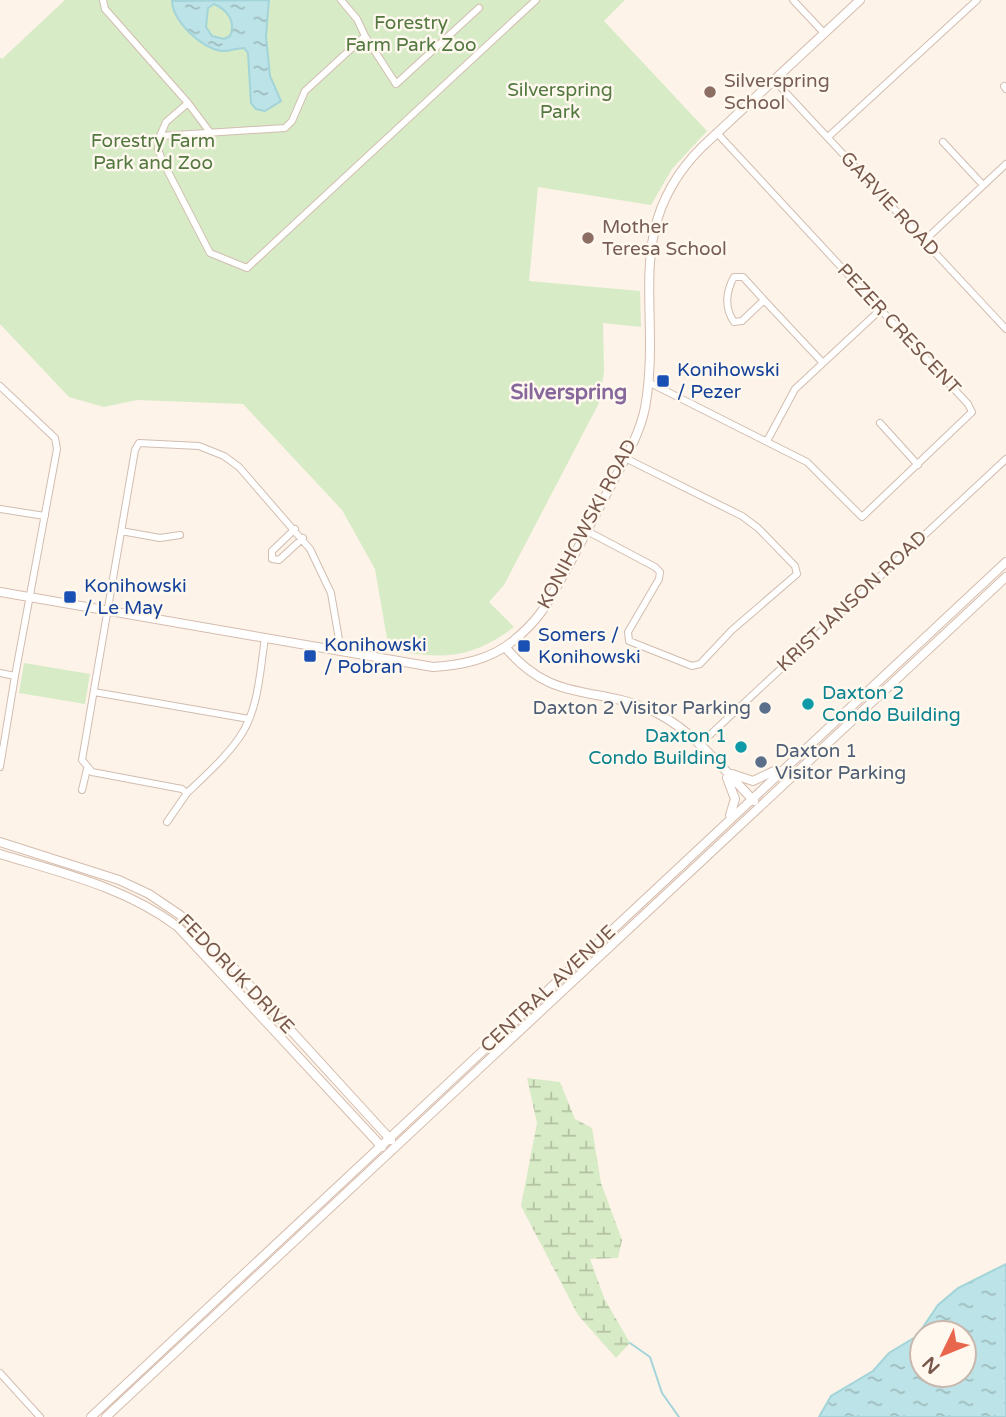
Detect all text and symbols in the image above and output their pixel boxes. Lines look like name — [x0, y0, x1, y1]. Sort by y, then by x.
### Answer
park label: Forestry Farm Park Zoo — [345, 12, 477, 56]
place label: Silverspring School — [724, 70, 830, 114]
park label: Silverspring Park — [507, 79, 613, 123]
marker: Silverspring School — [702, 84, 718, 100]
park label: Forestry Farm Park and Zoo — [91, 130, 215, 174]
street label: GARVIE ROAD — [836, 147, 944, 261]
place label: Mother Teresa School — [602, 216, 727, 260]
marker: Mother Teresa School — [580, 230, 596, 246]
street label: PEZER CRESCENT — [833, 259, 965, 399]
place label: Konihowski / Pezer — [677, 359, 780, 403]
marker: Konihowski / Pezer — [655, 373, 671, 389]
district label: Silverspring — [511, 380, 627, 405]
street label: KONIHOWSKI ROAD — [533, 435, 641, 613]
street label: KRISTJANSON ROAD — [772, 526, 932, 676]
place label: Konihowski / Le May — [84, 575, 187, 619]
marker: Konihowski / Le May — [62, 589, 78, 605]
place label: Somers / Konihowski — [538, 624, 641, 668]
place label: Konihowski / Pobran — [324, 634, 427, 678]
marker: Somers / Konihowski — [516, 638, 532, 654]
marker: Konihowski / Pobran — [302, 648, 318, 664]
place label: Daxton 2 Condo Building — [822, 682, 961, 726]
marker: Daxton 2 Condo Building — [800, 696, 816, 712]
place label: Daxton 2 Visitor Parking — [533, 697, 751, 719]
marker: Daxton 2 Visitor Parking — [757, 700, 773, 716]
place label: Daxton 1 Condo Building — [588, 725, 727, 769]
marker: Daxton 1 Condo Building — [733, 739, 749, 755]
place label: Daxton 1 Visitor Parking — [775, 740, 906, 784]
marker: Daxton 1 Visitor Parking — [753, 754, 769, 770]
street label: FEDORUK DRIVE — [173, 910, 299, 1038]
street label: CENTRAL AVENUE — [476, 921, 620, 1057]
north arrow — [908, 1319, 978, 1389]
text: N — [918, 1352, 945, 1378]

